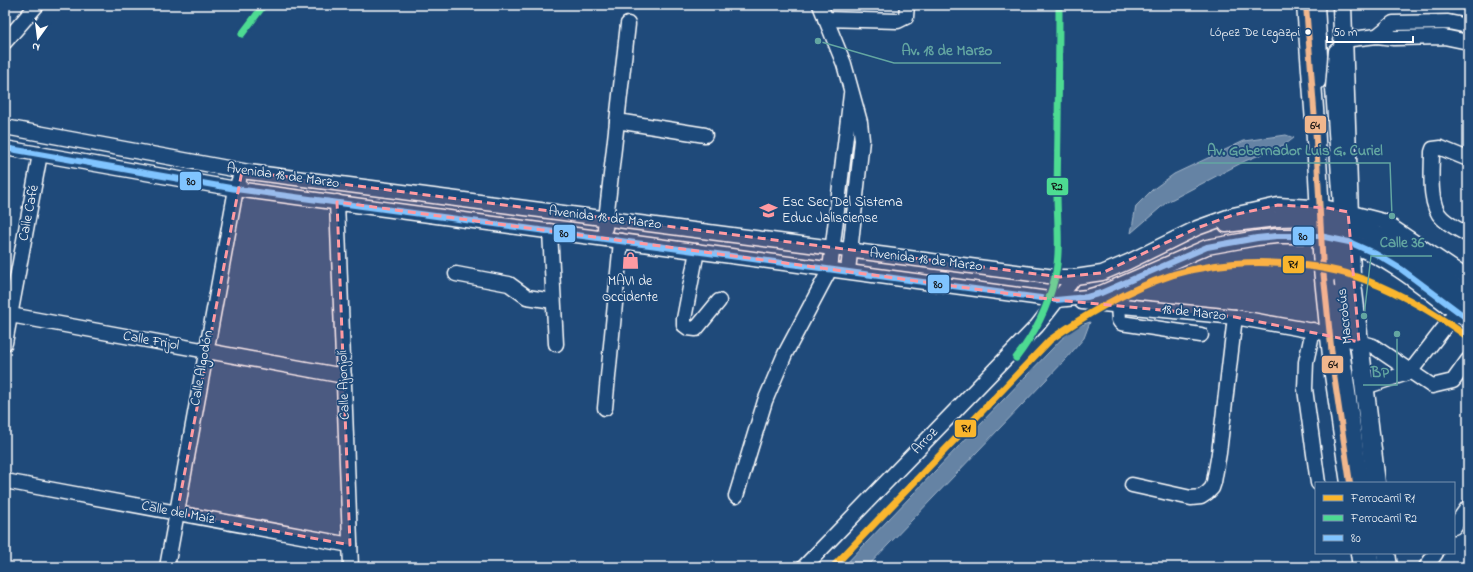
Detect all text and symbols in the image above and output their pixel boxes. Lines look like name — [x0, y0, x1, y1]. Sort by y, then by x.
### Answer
north arrow — [18, 18, 58, 58]
scale bar — [1327, 18, 1413, 44]
place label: López De Legazpi — [1210, 23, 1300, 43]
text: 50 m — [1333, 24, 1357, 42]
marker: López De Legazpi — [1303, 27, 1313, 37]
callout: Av. 18 de Marzo — [894, 36, 1001, 63]
text: N — [30, 38, 41, 55]
text: Av. 18 de Marzo — [902, 40, 993, 62]
line badge: 64 — [1304, 115, 1327, 134]
text: 64 — [1309, 118, 1320, 134]
callout: Av. Gobernador Luis G. Curiel — [1199, 136, 1390, 163]
text: Av. Gobernador Luis G. Curiel — [1207, 140, 1383, 162]
street label: Avenida 18 de Marzo — [225, 158, 341, 194]
line badge: 80 — [179, 171, 202, 191]
text: 80 — [186, 174, 196, 190]
line badge: R2 — [1046, 177, 1069, 196]
text: R2 — [1050, 179, 1063, 195]
street label: Calle Café — [13, 182, 45, 243]
place label: Esc Sec Del Sistema Educ Jalisciense — [782, 192, 903, 229]
school or university icon: Esc Sec Del Sistema Educ Jalisciense — [759, 200, 779, 220]
street label: Avenida 18 de Marzo — [547, 201, 663, 235]
line badge: 80 — [553, 224, 576, 243]
text: 80 — [559, 226, 569, 242]
line badge: 80 — [1292, 226, 1315, 246]
text: 80 — [1298, 229, 1308, 245]
callout: Calle 36 — [1371, 229, 1432, 256]
text: Calle 36 — [1380, 232, 1425, 254]
street label: Avenida 18 de Marzo — [868, 243, 984, 277]
shop icon: MAVI de Occidente — [620, 251, 640, 271]
line badge: R1 — [1282, 255, 1305, 274]
text: R1 — [1287, 257, 1298, 273]
place label: MAVI de Occidente — [602, 271, 659, 308]
line badge: 80 — [927, 274, 950, 294]
text: 80 — [933, 277, 943, 293]
street label: Macrobús — [1332, 287, 1358, 345]
street label: 18 de Marzo — [1161, 299, 1227, 327]
street label: Calle Frijol — [121, 326, 181, 356]
street label: Calle Algodón — [185, 328, 220, 408]
street label: Calle Ajonjolí — [332, 349, 356, 420]
line badge: 64 — [1321, 355, 1344, 374]
text: 64 — [1327, 357, 1338, 373]
callout: BP — [1363, 358, 1397, 385]
text: BP — [1370, 362, 1389, 384]
line badge: R1 — [954, 419, 977, 438]
text: R1 — [960, 421, 971, 437]
street label: Arroz — [907, 423, 943, 459]
legend — [1315, 482, 1455, 554]
text: Ferrocarril R1 — [1350, 490, 1415, 508]
street label: Calle del Maíz — [140, 496, 217, 530]
text: Ferrocarril R2 — [1350, 510, 1417, 528]
text: 80 — [1351, 530, 1361, 548]

